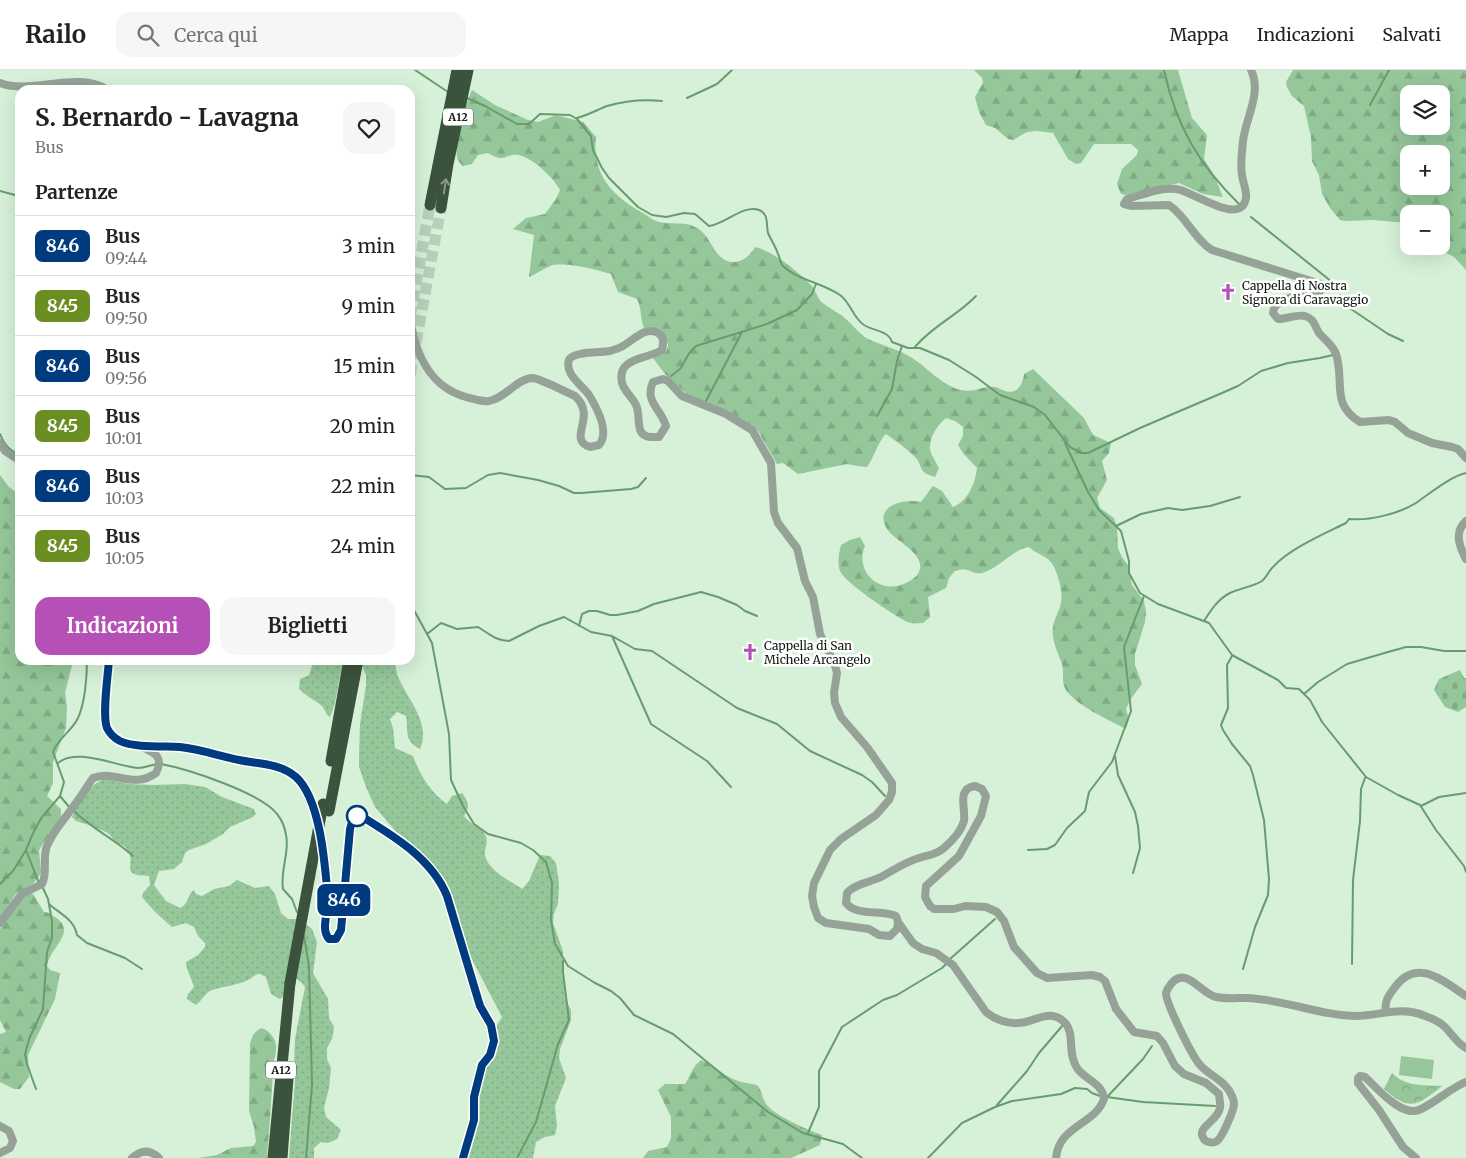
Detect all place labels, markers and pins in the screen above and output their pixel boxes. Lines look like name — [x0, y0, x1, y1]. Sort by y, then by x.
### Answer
place label: Cappella di Nostra Signora di Caravaggio — [1242, 278, 1368, 307]
church icon: Cappella di Nostra Signora di Caravaggio — [1218, 282, 1238, 302]
place label: Cappella di San Michele Arcangelo — [764, 638, 870, 667]
church icon: Cappella di San Michele Arcangelo — [740, 642, 760, 662]
unlabelled marker — [346, 805, 368, 827]

